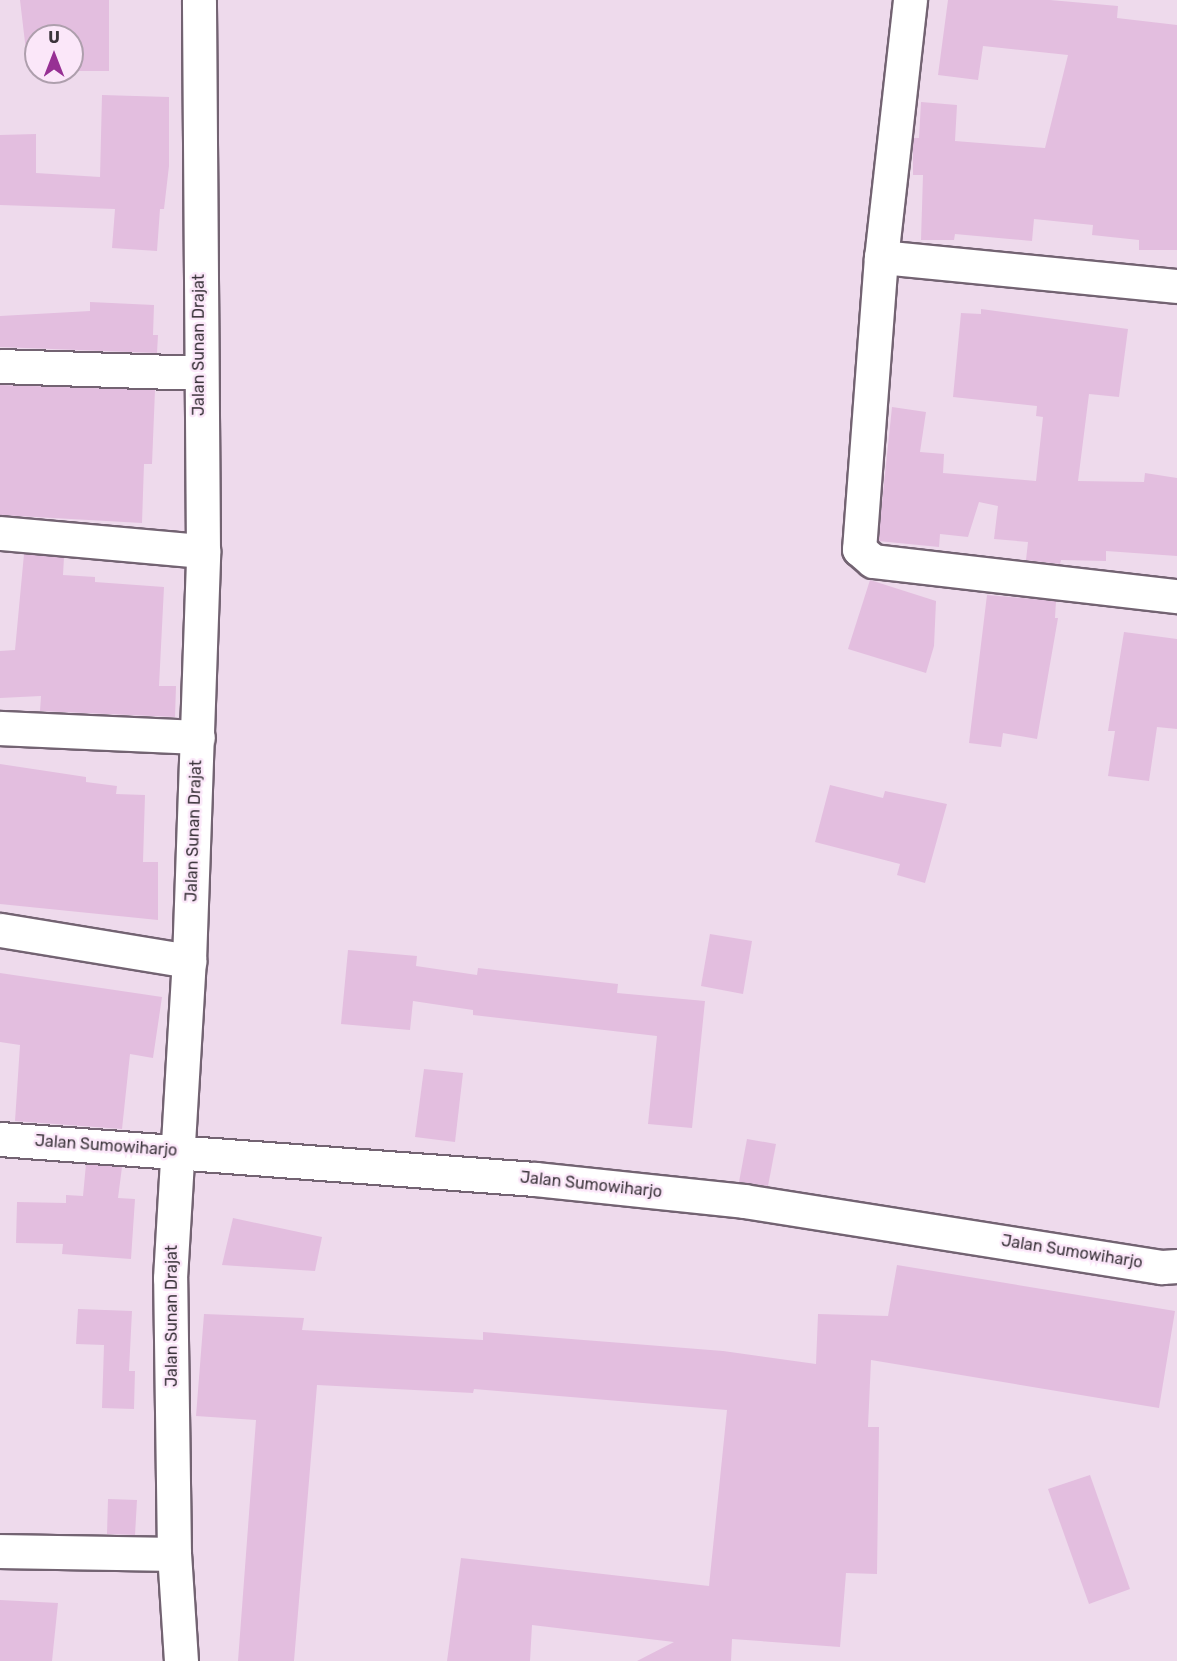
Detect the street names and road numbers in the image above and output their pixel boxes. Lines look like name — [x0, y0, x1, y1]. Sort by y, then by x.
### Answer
street label: Jalan Sunan Drajat — [189, 274, 209, 416]
street label: Jalan Sunan Drajat — [182, 760, 206, 902]
street label: Jalan Sumowiharjo — [34, 1131, 178, 1161]
street label: Jalan Sumowiharjo — [519, 1168, 663, 1202]
street label: Jalan Sumowiharjo — [1000, 1231, 1144, 1273]
street label: Jalan Sunan Drajat — [162, 1245, 182, 1387]

